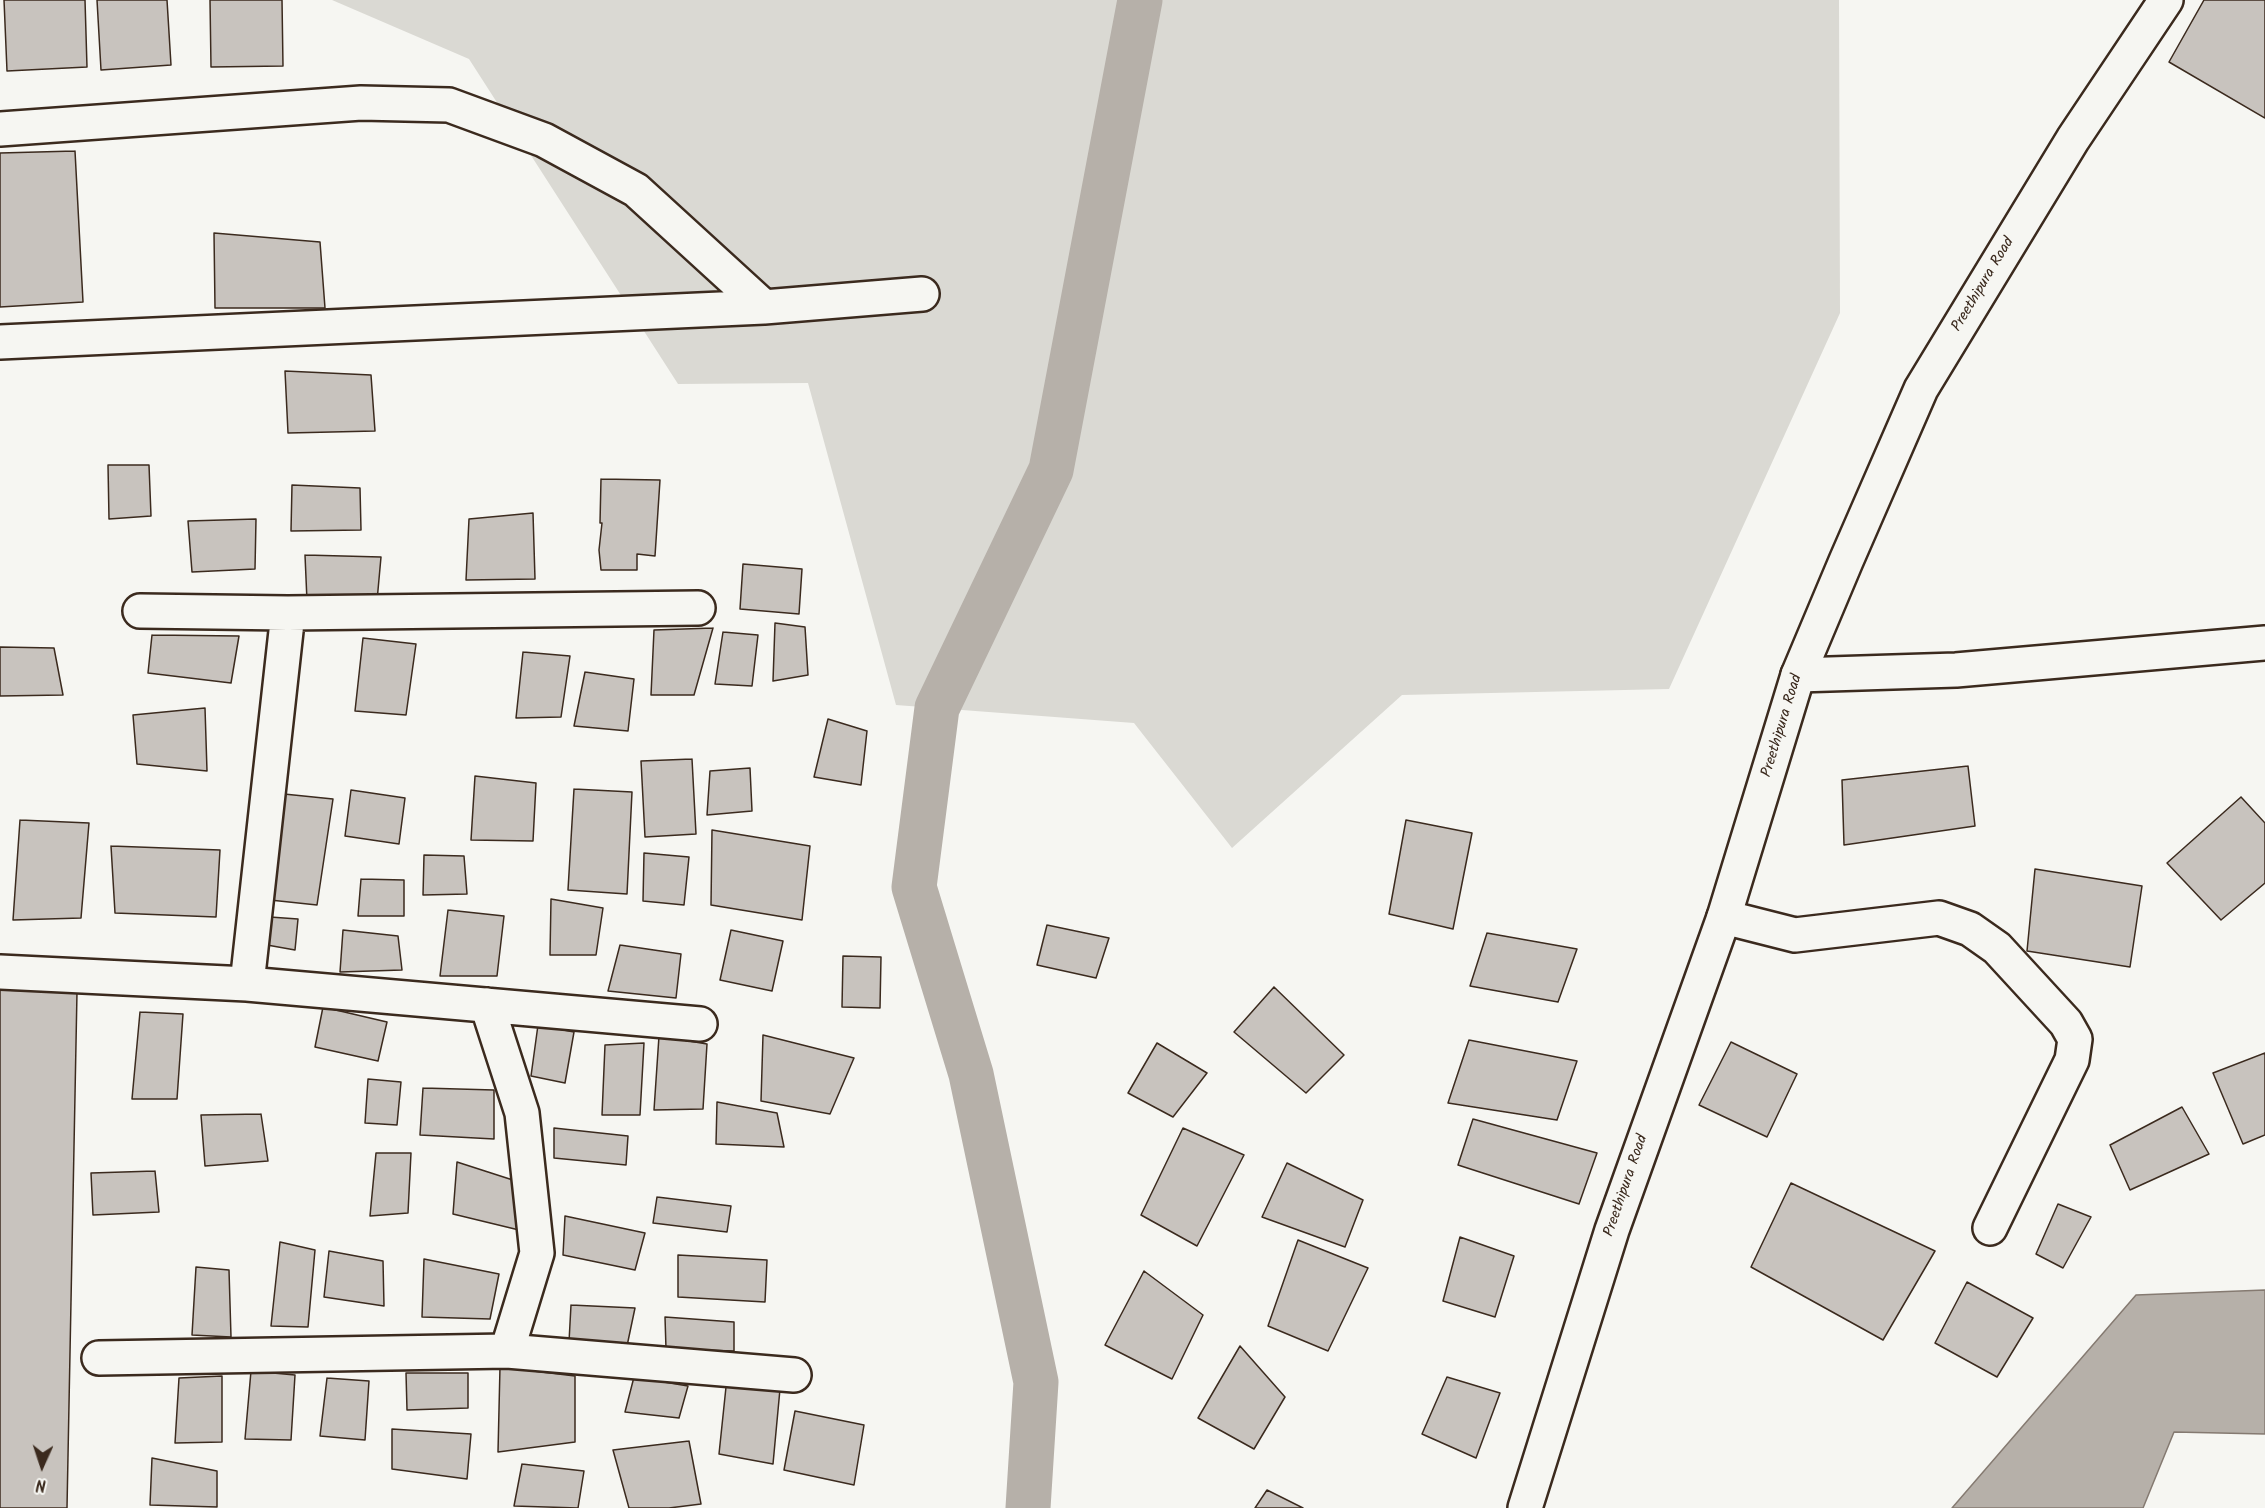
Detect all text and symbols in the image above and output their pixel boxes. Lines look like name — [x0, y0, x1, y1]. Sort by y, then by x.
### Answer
street label: Preethipura Road — [1949, 235, 2019, 335]
street label: Preethipura Road — [1759, 672, 1807, 780]
street label: Preethipura Road — [1601, 1133, 1653, 1239]
north arrow — [12, 1436, 72, 1496]
text: N — [35, 1472, 47, 1497]

